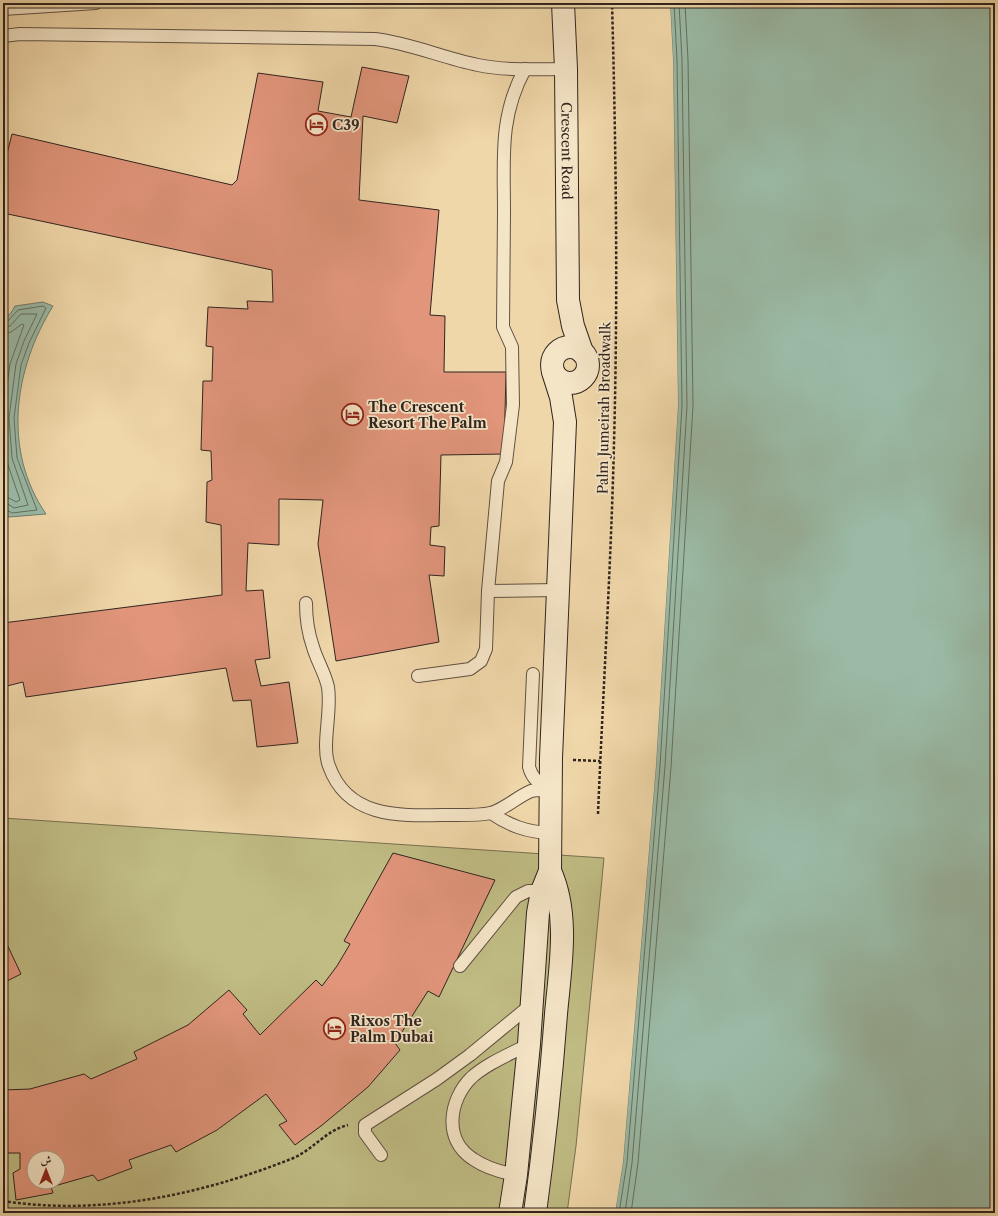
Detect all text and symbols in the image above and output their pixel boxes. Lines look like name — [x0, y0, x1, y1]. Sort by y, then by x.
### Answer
street label: Crescent Road — [557, 102, 576, 200]
hotel icon: C39 — [304, 112, 330, 138]
place label: C39 — [332, 116, 360, 134]
street label: Palm Jumeirah Broadwalk — [593, 321, 615, 494]
place label: The Crescent Resort The Palm — [368, 398, 487, 432]
hotel icon: The Crescent Resort The Palm — [340, 402, 366, 428]
place label: Rixos The Palm Dubai — [350, 1012, 433, 1046]
hotel icon: Rixos The Palm Dubai — [322, 1016, 348, 1042]
north arrow — [26, 1150, 66, 1190]
text: ش — [41, 1153, 52, 1167]

